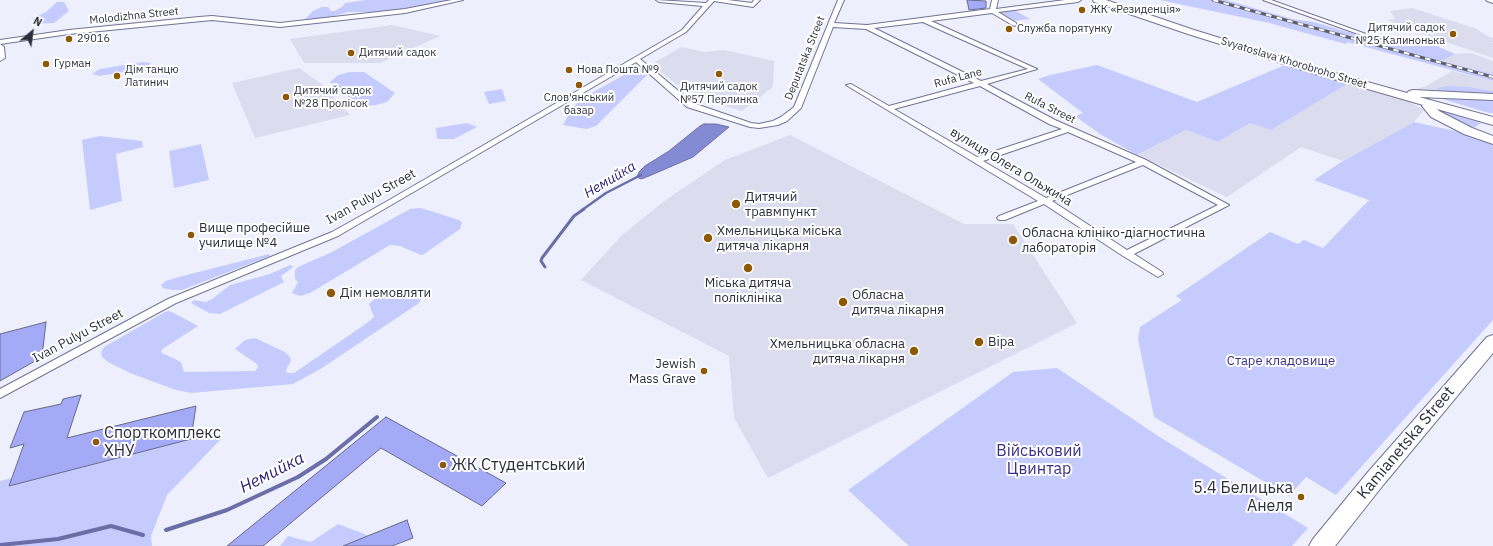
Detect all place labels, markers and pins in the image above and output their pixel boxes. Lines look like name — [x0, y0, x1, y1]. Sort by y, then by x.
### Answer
place label: ЖК «Резиденція» — [1090, 3, 1181, 17]
marker: ЖК «Резиденція» — [1077, 5, 1087, 15]
place label: Дитячий садок №25 Калинонька — [1355, 21, 1445, 47]
place label: Служба порятунку — [1017, 22, 1112, 36]
marker: Служба порятунку — [1004, 24, 1014, 34]
marker: Дитячий садок №25 Калинонька — [1448, 29, 1458, 39]
place label: 29016 — [77, 32, 110, 46]
marker: 29016 — [64, 34, 74, 44]
place label: Дитячий садок — [359, 46, 436, 60]
marker: Дитячий садок — [346, 48, 356, 58]
place label: Гурман — [54, 57, 91, 71]
marker: Гурман — [41, 59, 51, 69]
place label: Дім танцю Латинич — [125, 63, 179, 89]
place label: Нова Пошта №9 — [577, 63, 659, 77]
marker: Нова Пошта №9 — [564, 65, 574, 75]
marker: Дитячий садок №57 Перлинка — [714, 69, 724, 79]
marker: Дім танцю Латинич — [112, 71, 122, 81]
marker: Слов'янський базар — [574, 80, 584, 90]
place label: Дитячий садок №57 Перлинка — [680, 80, 758, 106]
place label: Дитячий садок №28 Пролісок — [294, 84, 371, 110]
place label: Слов'янський базар — [544, 91, 614, 117]
marker: Дитячий садок №28 Пролісок — [281, 92, 291, 102]
place label: Дитячий травмпункт — [745, 189, 817, 220]
marker: Дитячий травмпункт — [730, 198, 742, 210]
place label: Вище професійше училище №4 — [199, 220, 310, 251]
place label: Хмельницька міська дитяча лікарня — [717, 223, 842, 254]
place label: Обласна клініко-діагностична лабораторія — [1022, 225, 1205, 256]
marker: Вище професійше училище №4 — [186, 230, 196, 240]
marker: Хмельницька міська дитяча лікарня — [702, 232, 714, 244]
marker: Обласна клініко-діагностична лабораторія — [1007, 234, 1019, 246]
marker: Міська дитяча поліклініка — [742, 262, 754, 274]
place label: Міська дитяча поліклініка — [705, 275, 791, 306]
place label: Дім немовляти — [340, 285, 431, 301]
marker: Дім немовляти — [325, 287, 337, 299]
place label: Обласна дитяча лікарня — [852, 287, 944, 318]
marker: Обласна дитяча лікарня — [837, 296, 849, 308]
place label: Віра — [988, 334, 1014, 350]
place label: Хмельницька обласна дитяча лікарня — [770, 336, 905, 367]
marker: Віра — [973, 336, 985, 348]
marker: Хмельницька обласна дитяча лікарня — [908, 345, 920, 357]
place label: Jewish Mass Grave — [629, 356, 696, 387]
marker: Jewish Mass Grave — [699, 366, 709, 376]
place label: Спорткомплекс ХНУ — [104, 423, 221, 461]
marker: Спорткомплекс ХНУ — [91, 437, 101, 447]
place label: ЖК Студентський — [451, 455, 585, 475]
marker: ЖК Студентський — [438, 460, 448, 470]
place label: 5.4 Белицька Анеля — [1193, 478, 1293, 516]
marker: 5.4 Белицька Анеля — [1296, 492, 1306, 502]

